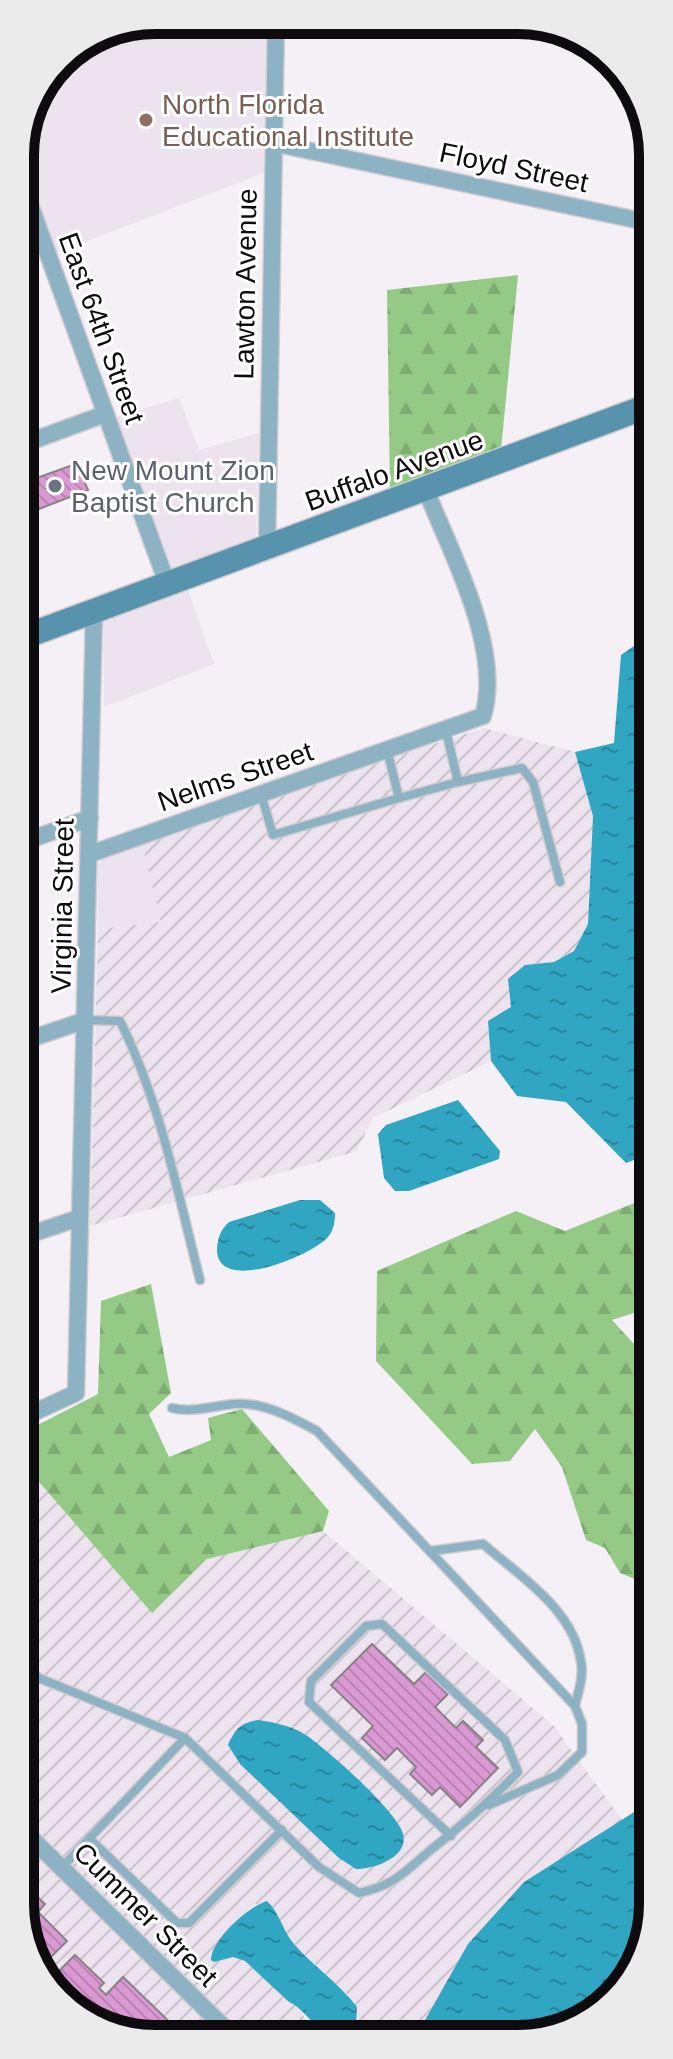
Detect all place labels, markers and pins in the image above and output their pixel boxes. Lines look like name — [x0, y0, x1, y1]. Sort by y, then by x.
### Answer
place label: North Florida Educational Institute — [162, 89, 414, 152]
marker: North Florida Educational Institute — [137, 111, 155, 129]
place label: New Mount Zion Baptist Church — [71, 455, 275, 518]
marker: New Mount Zion Baptist Church — [46, 477, 64, 495]

